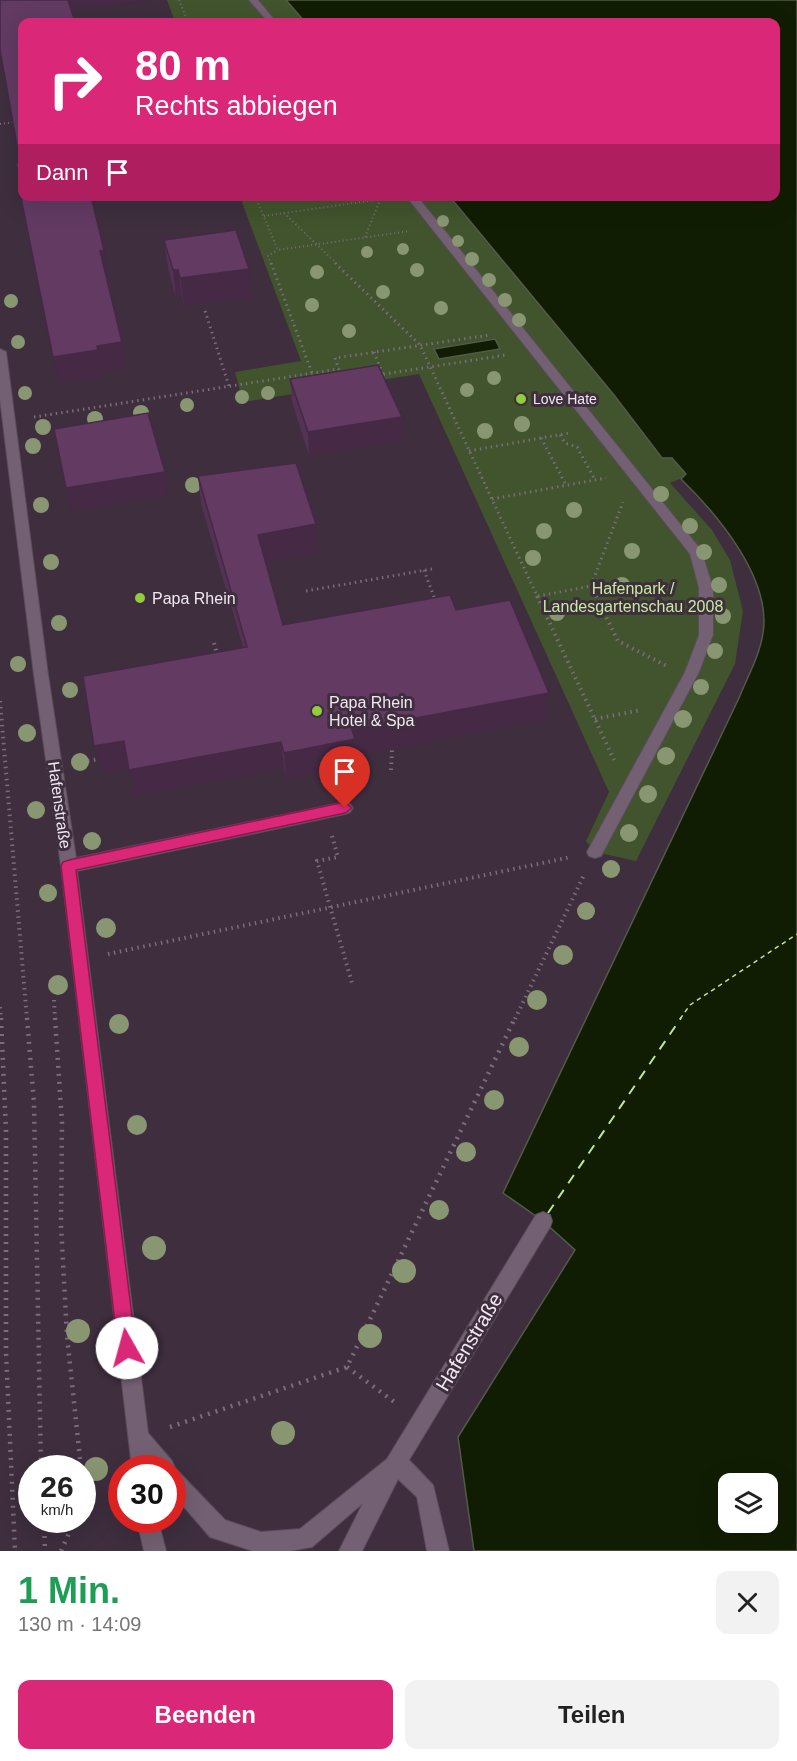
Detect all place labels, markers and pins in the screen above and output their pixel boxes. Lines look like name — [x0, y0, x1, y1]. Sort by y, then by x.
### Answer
place label: Love Hate — [533, 391, 597, 407]
marker: Love Hate — [514, 392, 528, 406]
place label: Papa Rhein — [152, 590, 236, 607]
marker: Papa Rhein — [133, 591, 147, 605]
place label: Papa Rhein Hotel & Spa — [329, 694, 414, 729]
marker: Papa Rhein Hotel & Spa — [310, 704, 324, 718]
pin — [319, 746, 370, 808]

